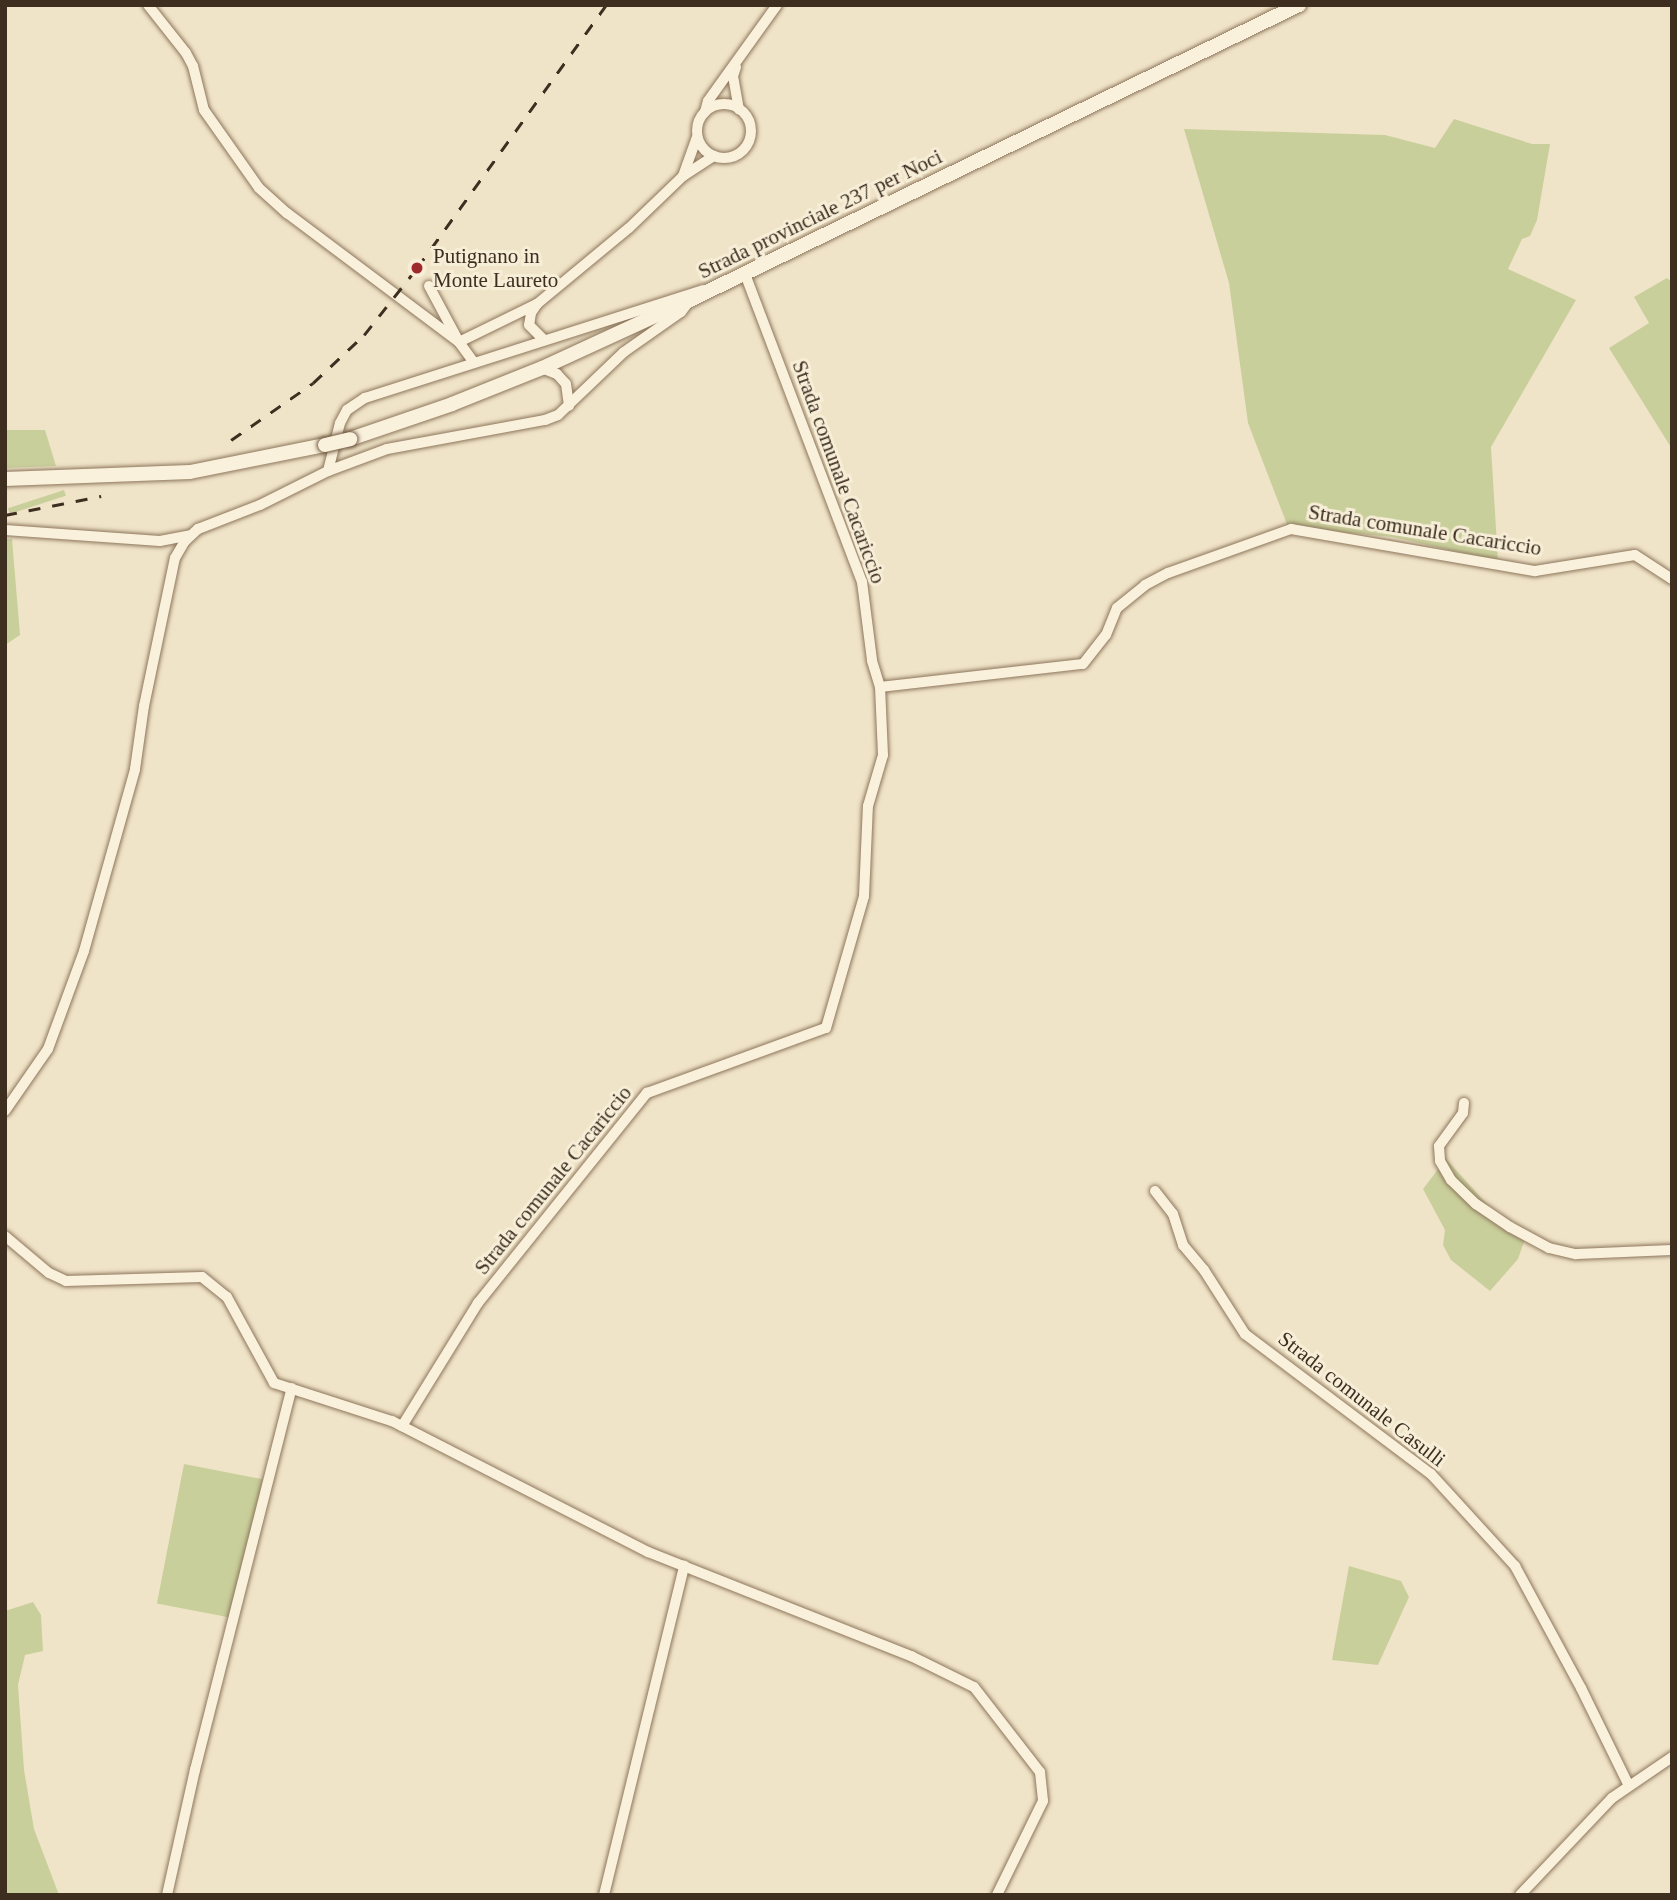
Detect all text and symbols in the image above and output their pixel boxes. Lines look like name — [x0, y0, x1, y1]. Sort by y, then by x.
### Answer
street label: Strada provinciale 237 per Noci — [694, 144, 946, 284]
place label: Putignano in Monte Laureto — [433, 243, 558, 293]
marker: Putignano in Monte Laureto — [407, 258, 427, 278]
street label: Strada comunale Cacariccio — [787, 357, 891, 587]
street label: Strada comunale Cacariccio — [1307, 499, 1543, 561]
street label: Strada comunale Cacariccio — [469, 1081, 637, 1279]
street label: Strada comunale Casulli — [1273, 1326, 1451, 1472]

